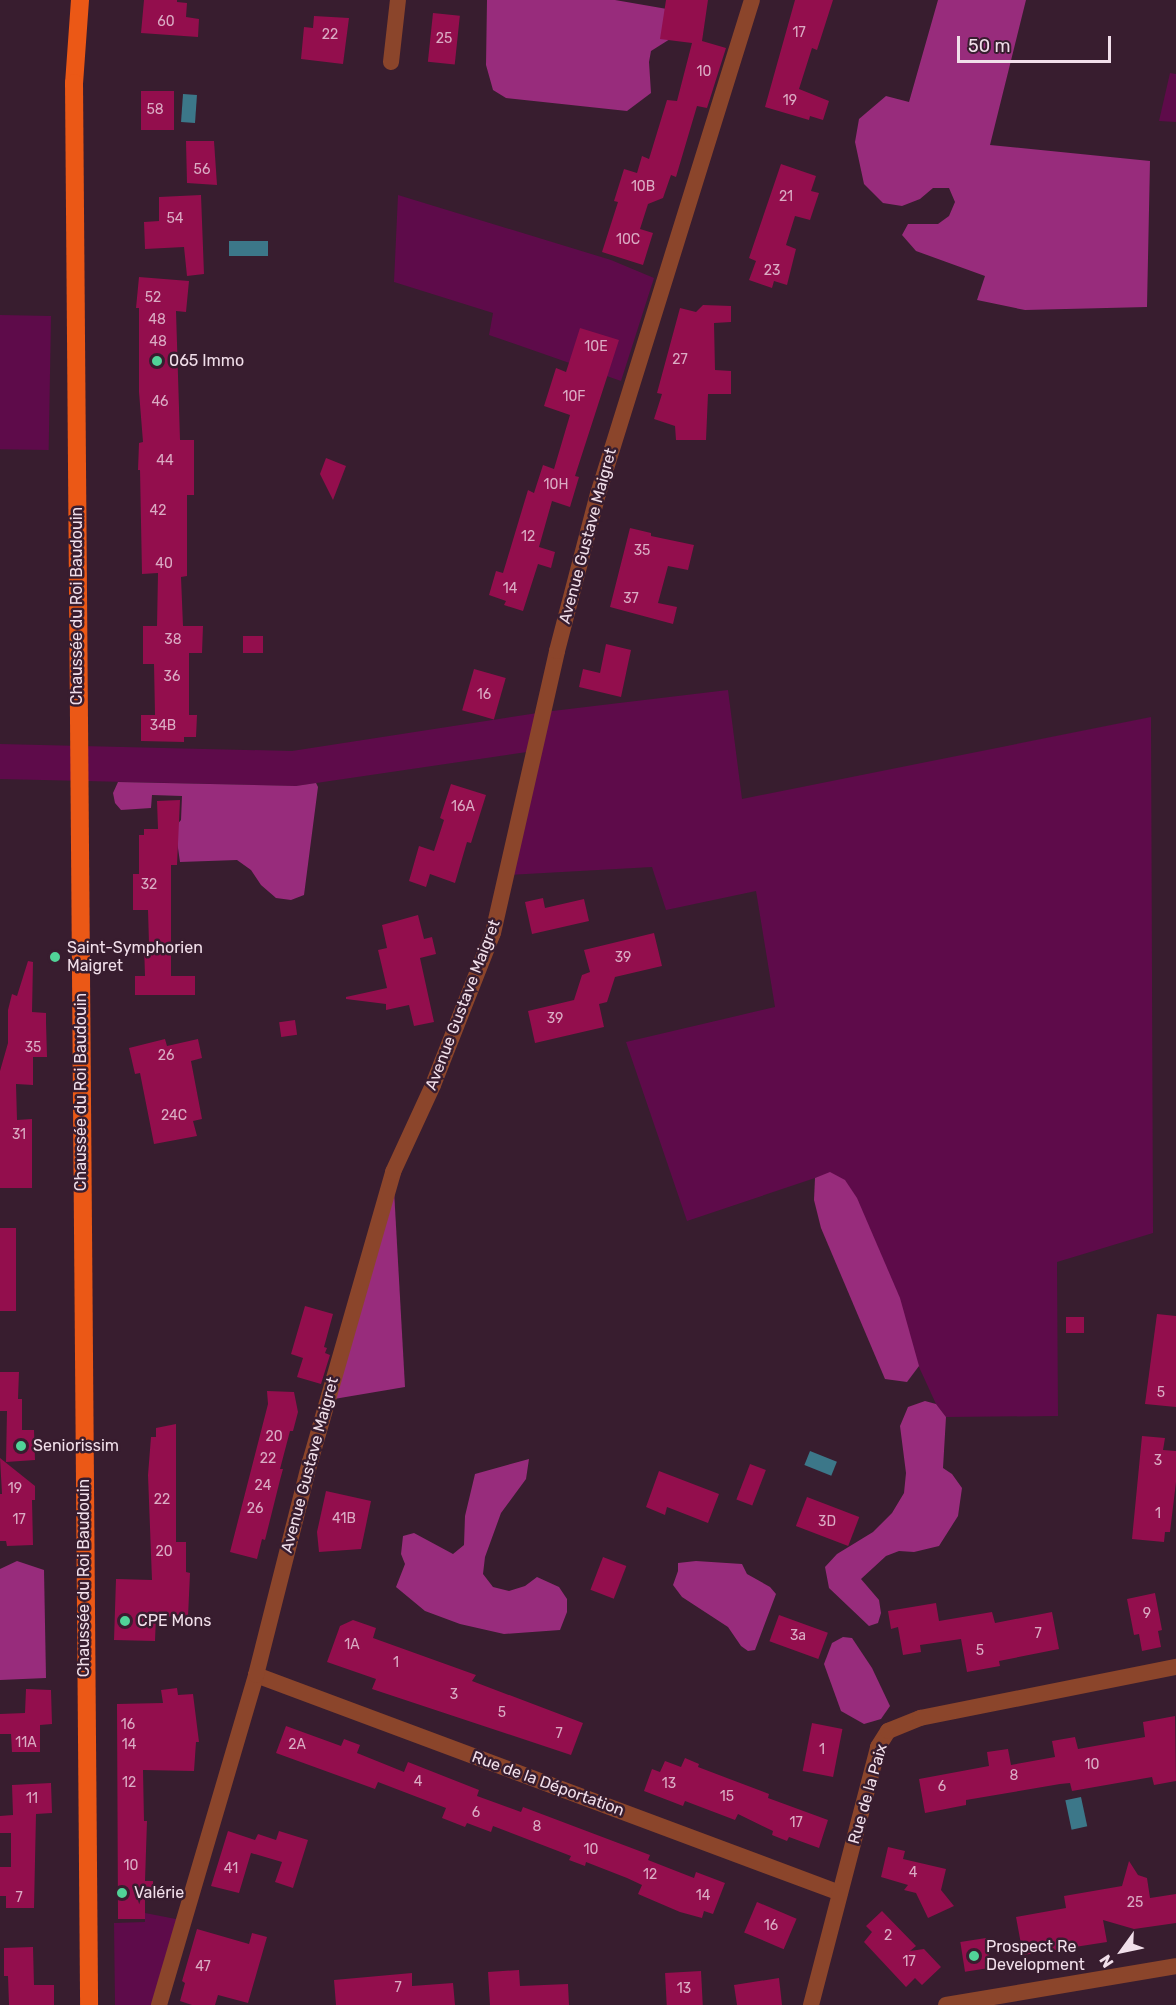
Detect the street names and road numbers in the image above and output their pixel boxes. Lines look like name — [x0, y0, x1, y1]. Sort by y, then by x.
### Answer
street label: Avenue Gustave Maigret — [555, 446, 621, 626]
street label: Chaussée du Roi Baudouin — [67, 507, 87, 705]
street label: Avenue Gustave Maigret — [422, 917, 504, 1093]
street label: Chaussée du Roi Baudouin — [71, 993, 91, 1191]
street label: Avenue Gustave Maigret — [277, 1375, 343, 1555]
street label: Chaussée du Roi Baudouin — [74, 1479, 94, 1677]
street label: Rue de la Paix — [845, 1742, 891, 1846]
street label: Rue de la Déportation — [469, 1747, 627, 1821]

